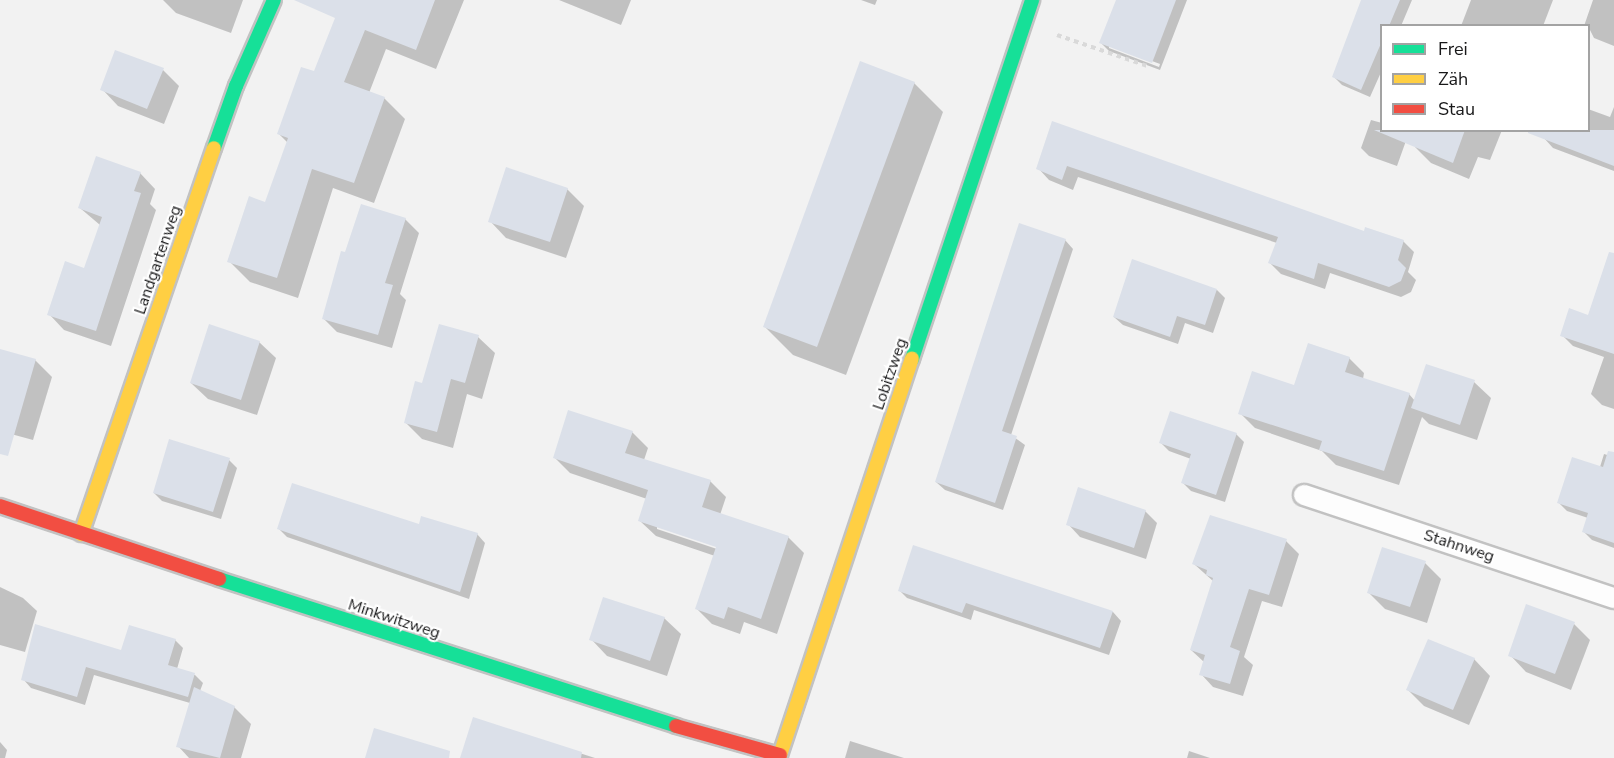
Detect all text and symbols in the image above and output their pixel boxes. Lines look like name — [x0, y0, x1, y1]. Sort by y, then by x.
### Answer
legend — [1380, 24, 1590, 132]
text: Frei — [1438, 37, 1468, 61]
text: Zäh — [1438, 67, 1468, 91]
text: Stau — [1438, 97, 1475, 121]
street label: Landgartenweg — [130, 203, 186, 317]
street label: Lobitzweg — [869, 336, 911, 412]
street label: Stahnweg — [1421, 526, 1497, 566]
street label: Minkwitzweg — [346, 595, 442, 643]

